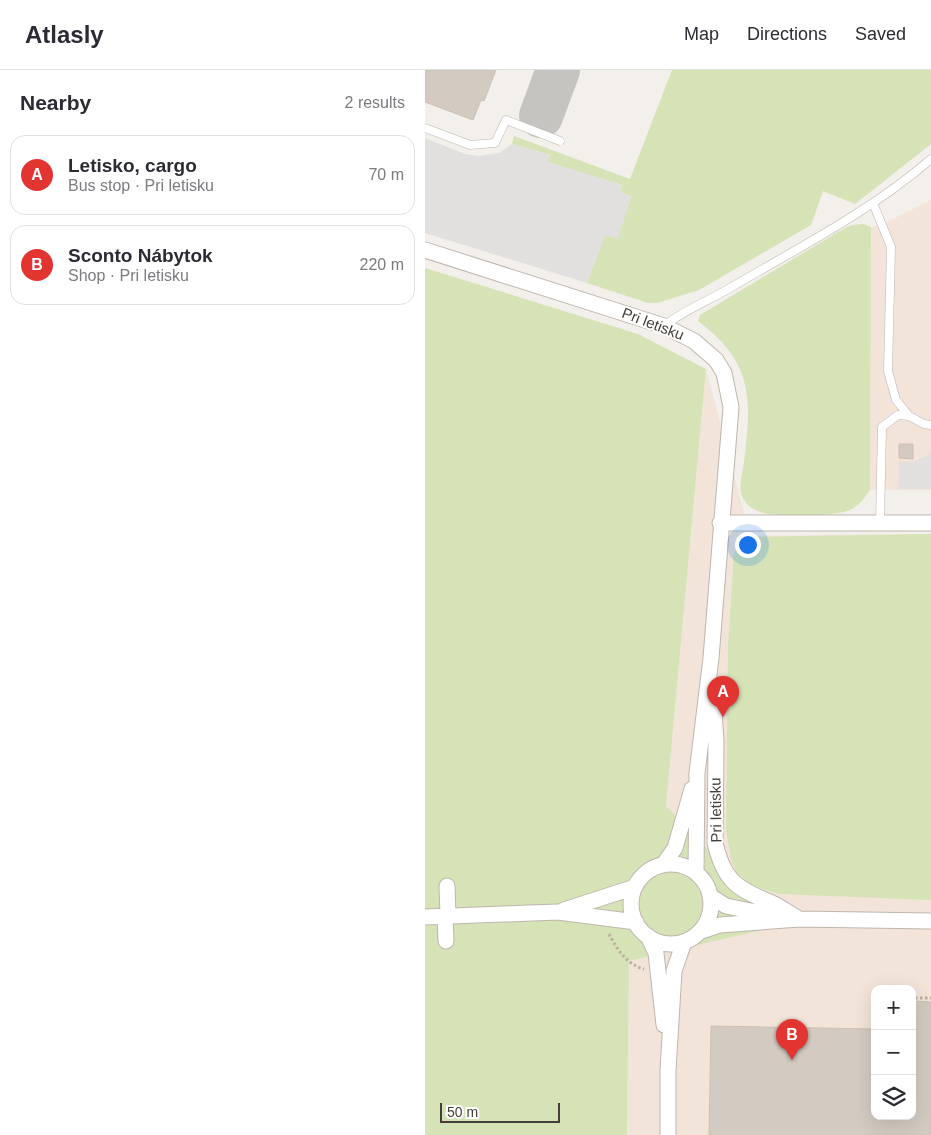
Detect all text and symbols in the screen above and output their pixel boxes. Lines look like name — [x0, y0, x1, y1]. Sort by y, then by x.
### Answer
text: Atlasly — [25, 21, 104, 48]
text: Map — [684, 24, 719, 44]
text: Directions — [747, 24, 827, 44]
text: Saved — [855, 24, 906, 44]
text: Nearby — [20, 91, 91, 114]
text: 2 results — [345, 94, 405, 111]
text: Letisko, cargo — [68, 155, 197, 176]
text: A — [31, 166, 43, 183]
text: 70 m — [368, 166, 404, 183]
text: Bus stop · Pri letisku — [68, 177, 214, 194]
text: Sconto Nábytok — [68, 245, 213, 266]
text: B — [31, 256, 43, 273]
text: 220 m — [360, 256, 404, 273]
text: Shop · Pri letisku — [68, 267, 189, 284]
street label: Pri letisku — [620, 304, 687, 343]
your location — [735, 532, 761, 558]
pin: A — [707, 676, 739, 717]
street label: Pri letisku — [706, 777, 725, 843]
map controls — [871, 985, 916, 1120]
button: + — [871, 985, 916, 1030]
pin: B — [776, 1019, 808, 1060]
button: − — [871, 1030, 916, 1075]
button: layers — [871, 1075, 916, 1120]
scale bar — [440, 1100, 560, 1123]
text: 50 m — [447, 1104, 478, 1120]

